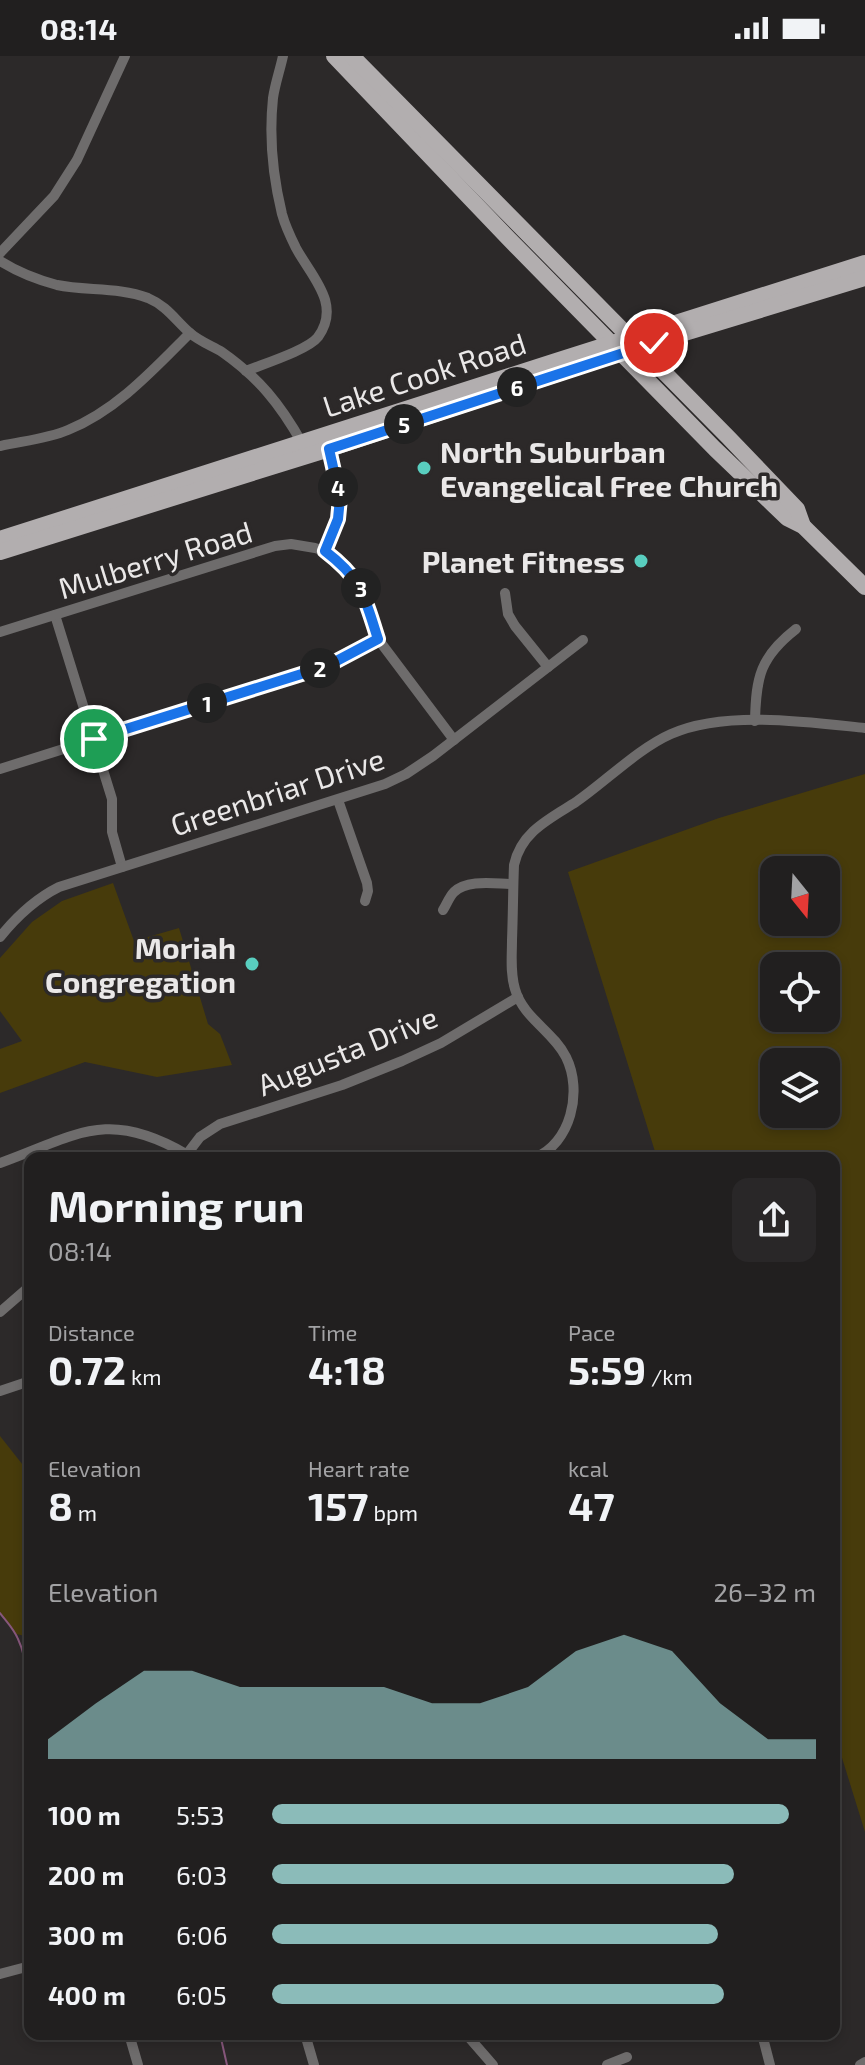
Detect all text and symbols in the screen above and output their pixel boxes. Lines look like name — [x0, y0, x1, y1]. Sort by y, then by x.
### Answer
text: 08:14 — [40, 10, 117, 46]
pin — [620, 309, 688, 377]
icon: check — [632, 321, 676, 365]
street label: Lake Cook Road — [318, 324, 530, 424]
pin: 6 — [497, 367, 537, 407]
text: 6 — [511, 374, 523, 400]
pin: 5 — [384, 404, 424, 444]
text: 5 — [398, 411, 410, 437]
place label: North Suburban Evangelical Free Church — [440, 433, 778, 503]
marker: North Suburban Evangelical Free Church — [415, 459, 433, 477]
pin: 4 — [318, 467, 358, 507]
text: 4 — [331, 474, 345, 500]
street label: Mulberry Road — [54, 512, 256, 606]
place label: Planet Fitness — [422, 543, 625, 579]
marker: Planet Fitness — [632, 552, 650, 570]
pin: 3 — [341, 568, 381, 608]
text: 3 — [355, 575, 367, 601]
pin: 2 — [300, 648, 340, 688]
text: 2 — [314, 655, 326, 681]
pin: 1 — [187, 683, 227, 723]
text: 1 — [202, 690, 212, 716]
pin — [60, 705, 128, 773]
icon: arrive — [72, 717, 116, 761]
street label: Greenbriar Drive — [166, 740, 388, 842]
north arrow — [760, 856, 840, 936]
map controls — [760, 856, 840, 1128]
place label: Moriah Congregation — [45, 929, 236, 999]
button: locate — [760, 952, 840, 1032]
marker: Moriah Congregation — [243, 955, 261, 973]
street label: Augusta Drive — [252, 998, 442, 1102]
button: layers — [760, 1048, 840, 1128]
text: Morning run — [48, 1178, 304, 1231]
button: share — [732, 1178, 816, 1262]
text: 08:14 — [48, 1235, 112, 1266]
text: Distance — [48, 1319, 135, 1345]
text: Time — [308, 1319, 357, 1345]
text: Pace — [568, 1319, 615, 1345]
text: 0.72 — [48, 1345, 126, 1393]
text: 4:18 — [308, 1345, 386, 1393]
text: 5:59 — [568, 1345, 646, 1393]
text: km — [126, 1363, 161, 1389]
text: /km — [646, 1363, 693, 1389]
text: Elevation — [48, 1455, 141, 1481]
text: Heart rate — [308, 1455, 410, 1481]
text: kcal — [568, 1455, 608, 1481]
text: 8 — [48, 1481, 73, 1529]
text: 157 — [308, 1481, 368, 1529]
text: 47 — [568, 1481, 615, 1529]
text: m — [73, 1499, 97, 1525]
text: bpm — [368, 1499, 418, 1525]
text: Elevation — [48, 1576, 158, 1607]
text: 26–32 m — [713, 1576, 816, 1607]
text: 100 m — [48, 1799, 121, 1830]
text: 5:53 — [176, 1799, 224, 1830]
text: 200 m — [48, 1859, 124, 1890]
text: 6:03 — [176, 1859, 227, 1890]
text: 300 m — [48, 1919, 124, 1950]
text: 6:06 — [176, 1919, 228, 1950]
text: 400 m — [48, 1979, 126, 2010]
text: 6:05 — [176, 1979, 227, 2010]

